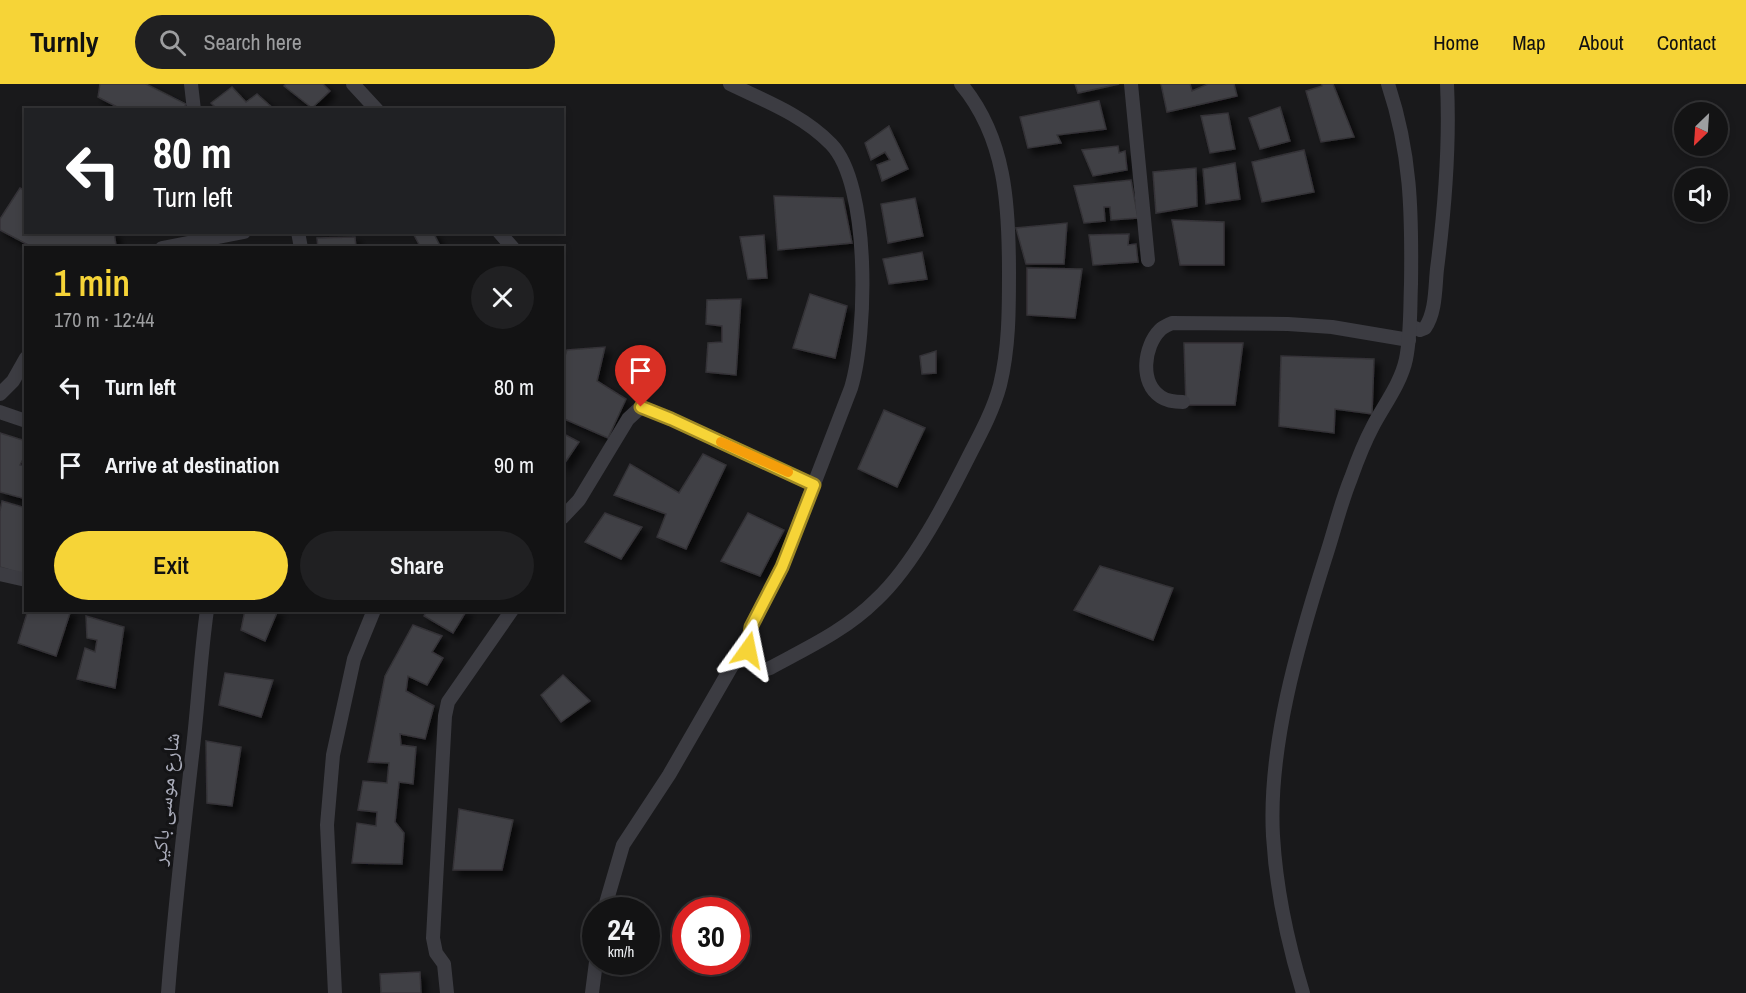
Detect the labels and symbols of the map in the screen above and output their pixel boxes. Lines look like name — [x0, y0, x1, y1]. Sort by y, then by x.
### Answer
north arrow — [1674, 102, 1728, 156]
pin — [615, 345, 666, 407]
position arrow — [716, 618, 780, 682]
street label: شارع موسى باكير — [144, 731, 186, 868]
speed limit sign: 30 — [672, 897, 750, 975]

